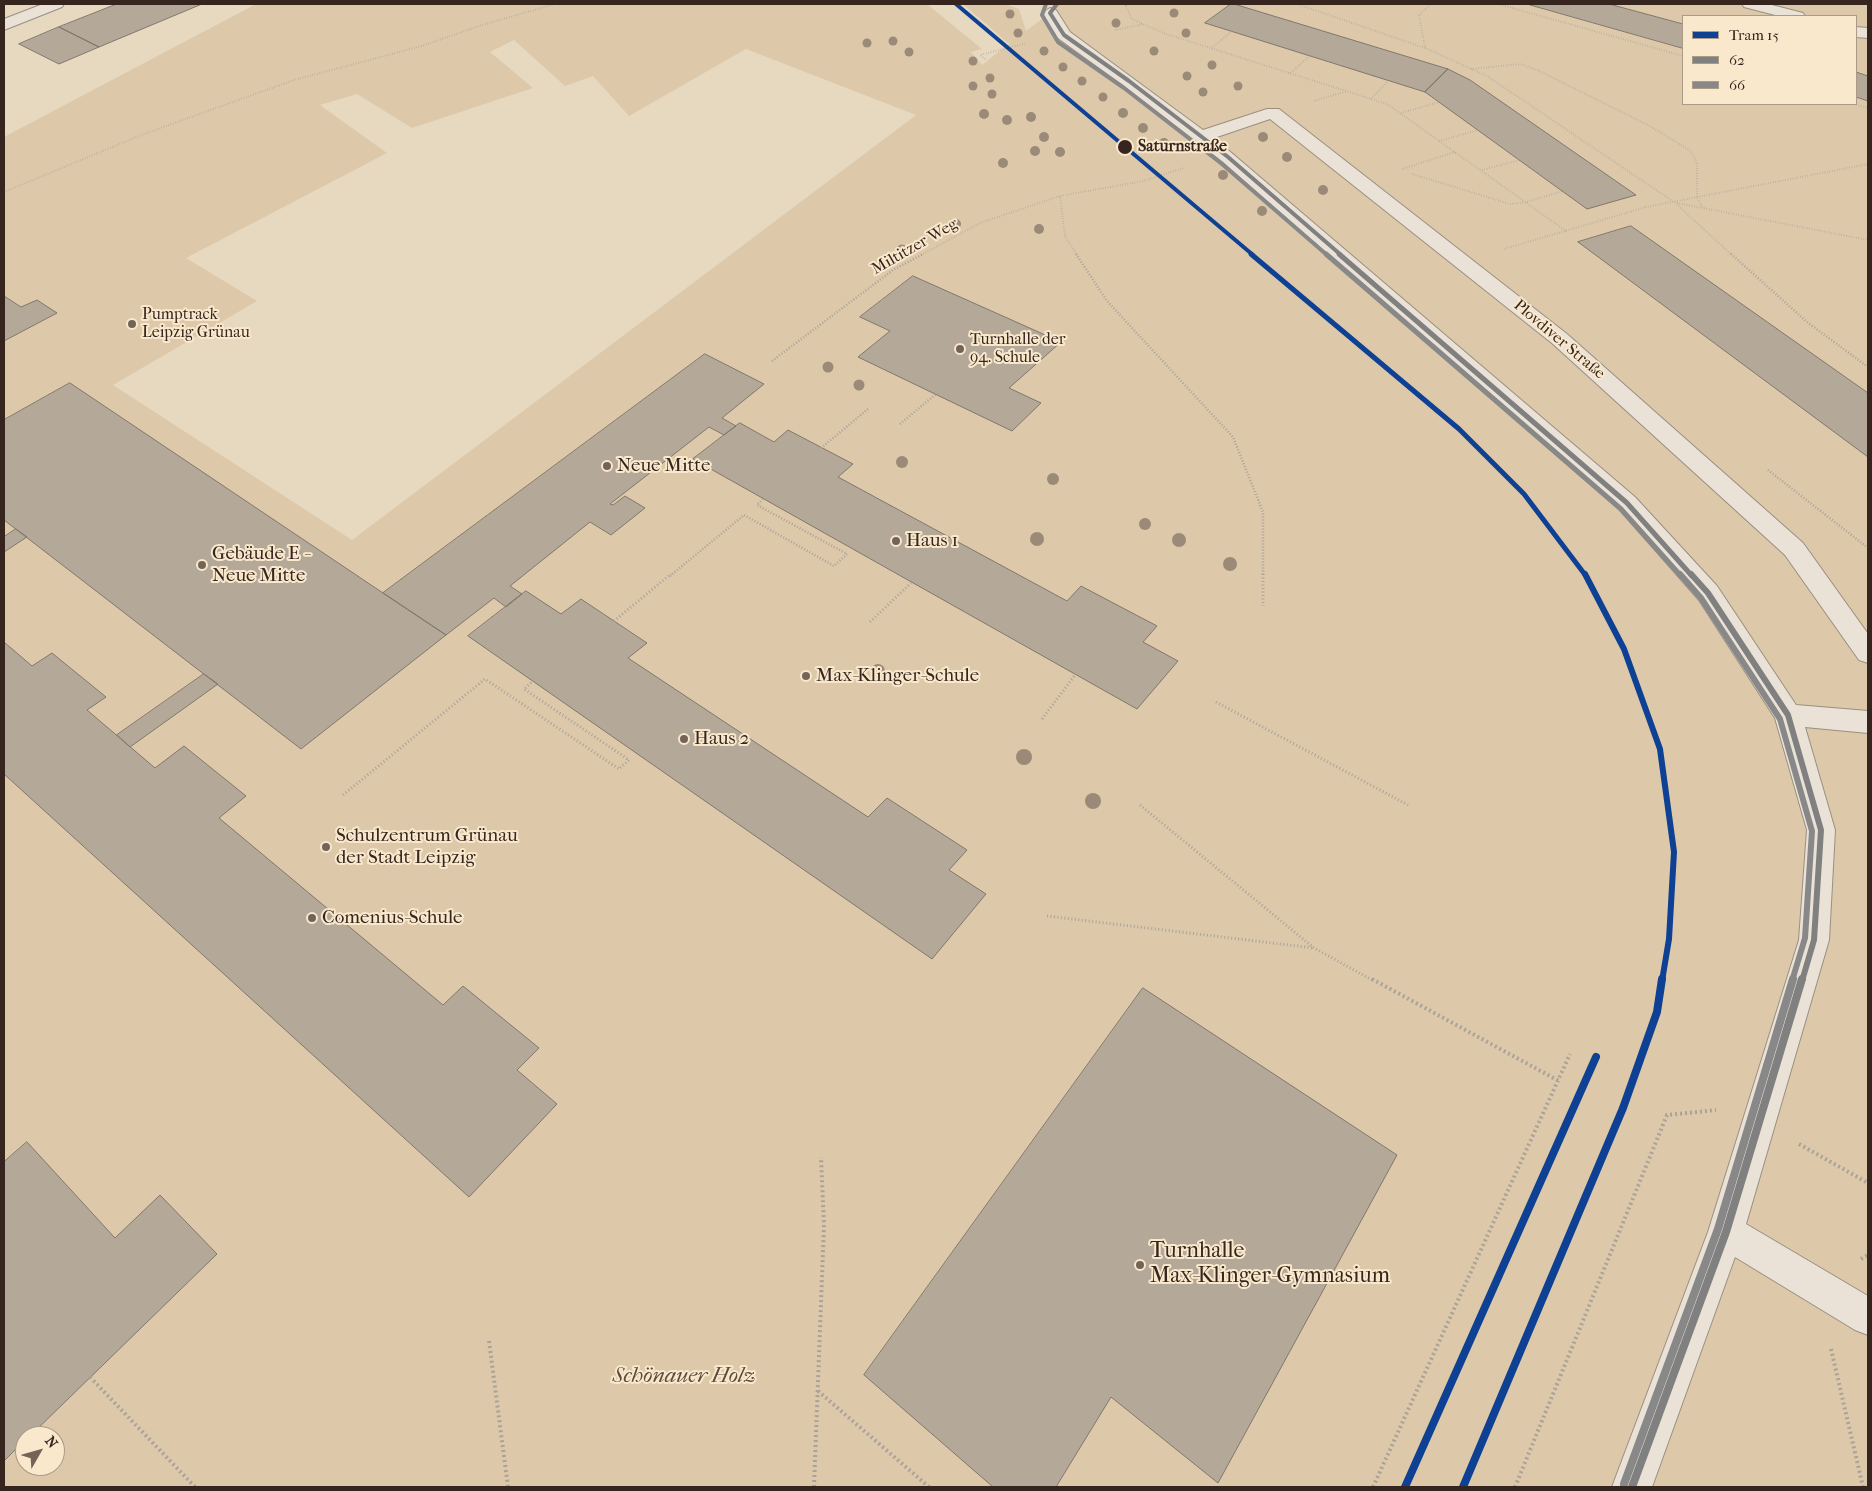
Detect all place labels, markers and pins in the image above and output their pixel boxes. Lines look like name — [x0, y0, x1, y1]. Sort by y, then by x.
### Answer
place label: Saturnstraße — [1138, 137, 1227, 157]
marker: Saturnstraße — [1116, 138, 1134, 156]
place label: Pumptrack Leipzig Grünau — [142, 305, 250, 343]
marker: Pumptrack Leipzig Grünau — [126, 318, 138, 330]
place label: Turnhalle der 94. Schule — [970, 330, 1065, 368]
marker: Turnhalle der 94. Schule — [954, 343, 966, 355]
place label: Neue Mitte — [617, 455, 710, 477]
marker: Neue Mitte — [601, 460, 613, 472]
place label: Haus 1 — [906, 530, 958, 552]
marker: Haus 1 — [890, 535, 902, 547]
place label: Gebäude E - Neue Mitte — [212, 543, 309, 587]
marker: Gebäude E - Neue Mitte — [196, 559, 208, 571]
place label: Max-Klinger-Schule — [816, 665, 979, 687]
marker: Max-Klinger-Schule — [800, 670, 812, 682]
place label: Haus 2 — [694, 728, 749, 750]
marker: Haus 2 — [678, 733, 690, 745]
place label: Schulzentrum Grünau der Stadt Leipzig — [336, 825, 518, 869]
marker: Schulzentrum Grünau der Stadt Leipzig — [320, 841, 332, 853]
place label: Comenius-Schule — [322, 907, 462, 929]
marker: Comenius-Schule — [306, 912, 318, 924]
place label: Turnhalle Max-Klinger-Gymnasium — [1150, 1239, 1390, 1290]
marker: Turnhalle Max-Klinger-Gymnasium — [1134, 1259, 1146, 1271]

